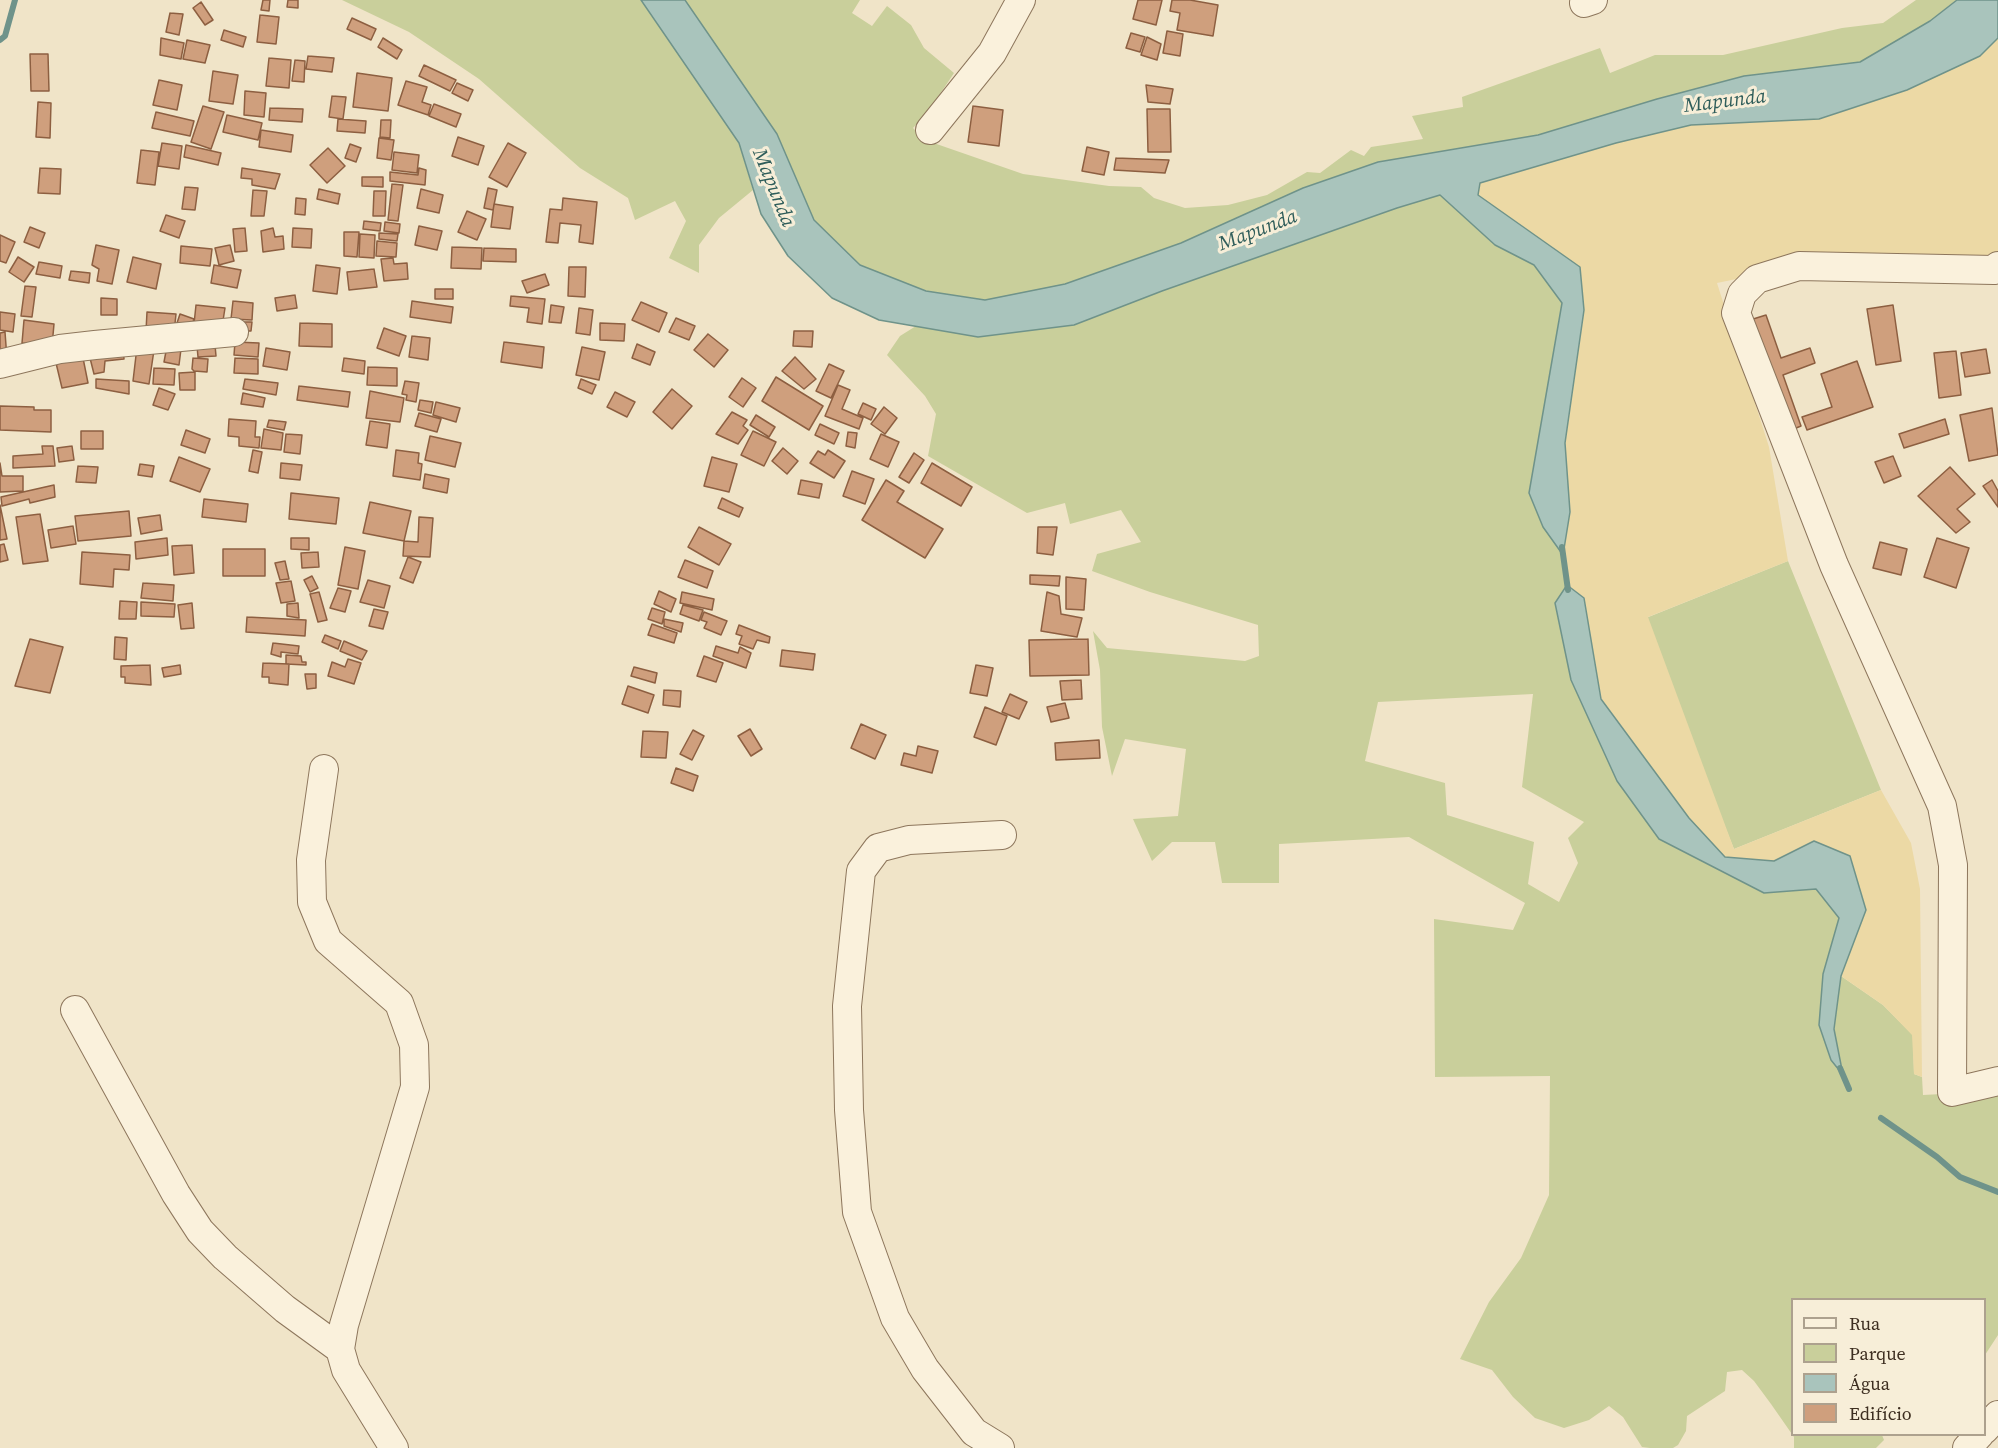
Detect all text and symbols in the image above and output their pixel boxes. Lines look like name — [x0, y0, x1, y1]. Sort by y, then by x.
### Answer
water label: Mapunda — [1683, 85, 1767, 119]
water label: Mapunda — [746, 145, 800, 231]
water label: Mapunda — [1215, 205, 1301, 257]
legend — [1791, 1298, 1986, 1436]
text: Rua — [1849, 1311, 1880, 1336]
text: Parque — [1849, 1341, 1906, 1366]
text: Água — [1849, 1371, 1890, 1396]
text: Edifício — [1849, 1401, 1912, 1426]

